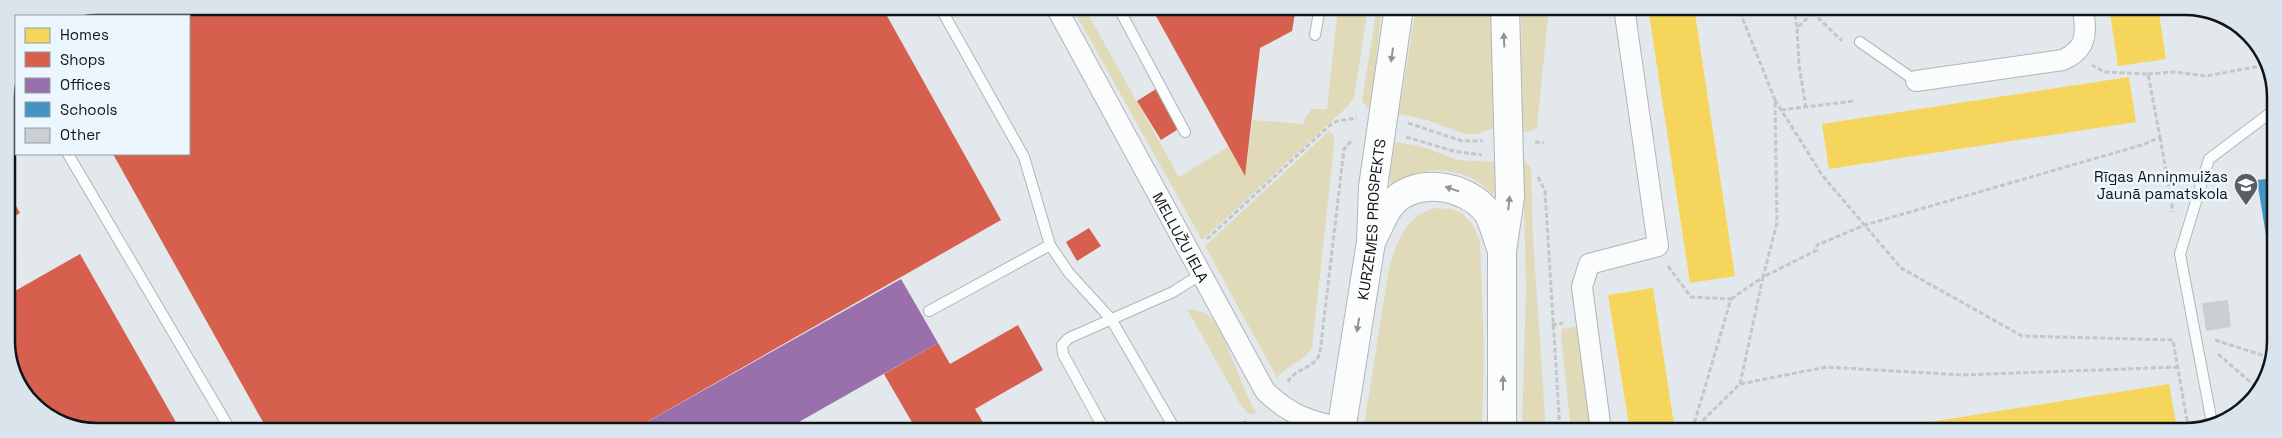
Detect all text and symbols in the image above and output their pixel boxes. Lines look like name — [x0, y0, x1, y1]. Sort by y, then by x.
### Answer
legend — [15, 15, 190, 155]
text: Homes — [60, 25, 109, 44]
one-way arrow — [1500, 32, 1508, 48]
one-way arrow — [1388, 47, 1396, 63]
text: Shops — [60, 50, 105, 69]
text: Offices — [60, 75, 111, 94]
text: Schools — [60, 100, 118, 119]
text: Other — [60, 125, 101, 144]
street label: KURZEMES PROSPEKTS — [1352, 137, 1389, 301]
place label: Rīgas Anniņmuižas Jaunā pamatskola — [2094, 167, 2228, 203]
school or university icon: Rīgas Anniņmuižas Jaunā pamatskola — [2233, 172, 2259, 206]
one-way arrow — [1445, 185, 1460, 193]
street label: MELLUŽU IELA — [1149, 189, 1214, 286]
one-way arrow — [1505, 194, 1513, 210]
one-way arrow — [1353, 317, 1361, 333]
one-way arrow — [1499, 374, 1507, 390]

